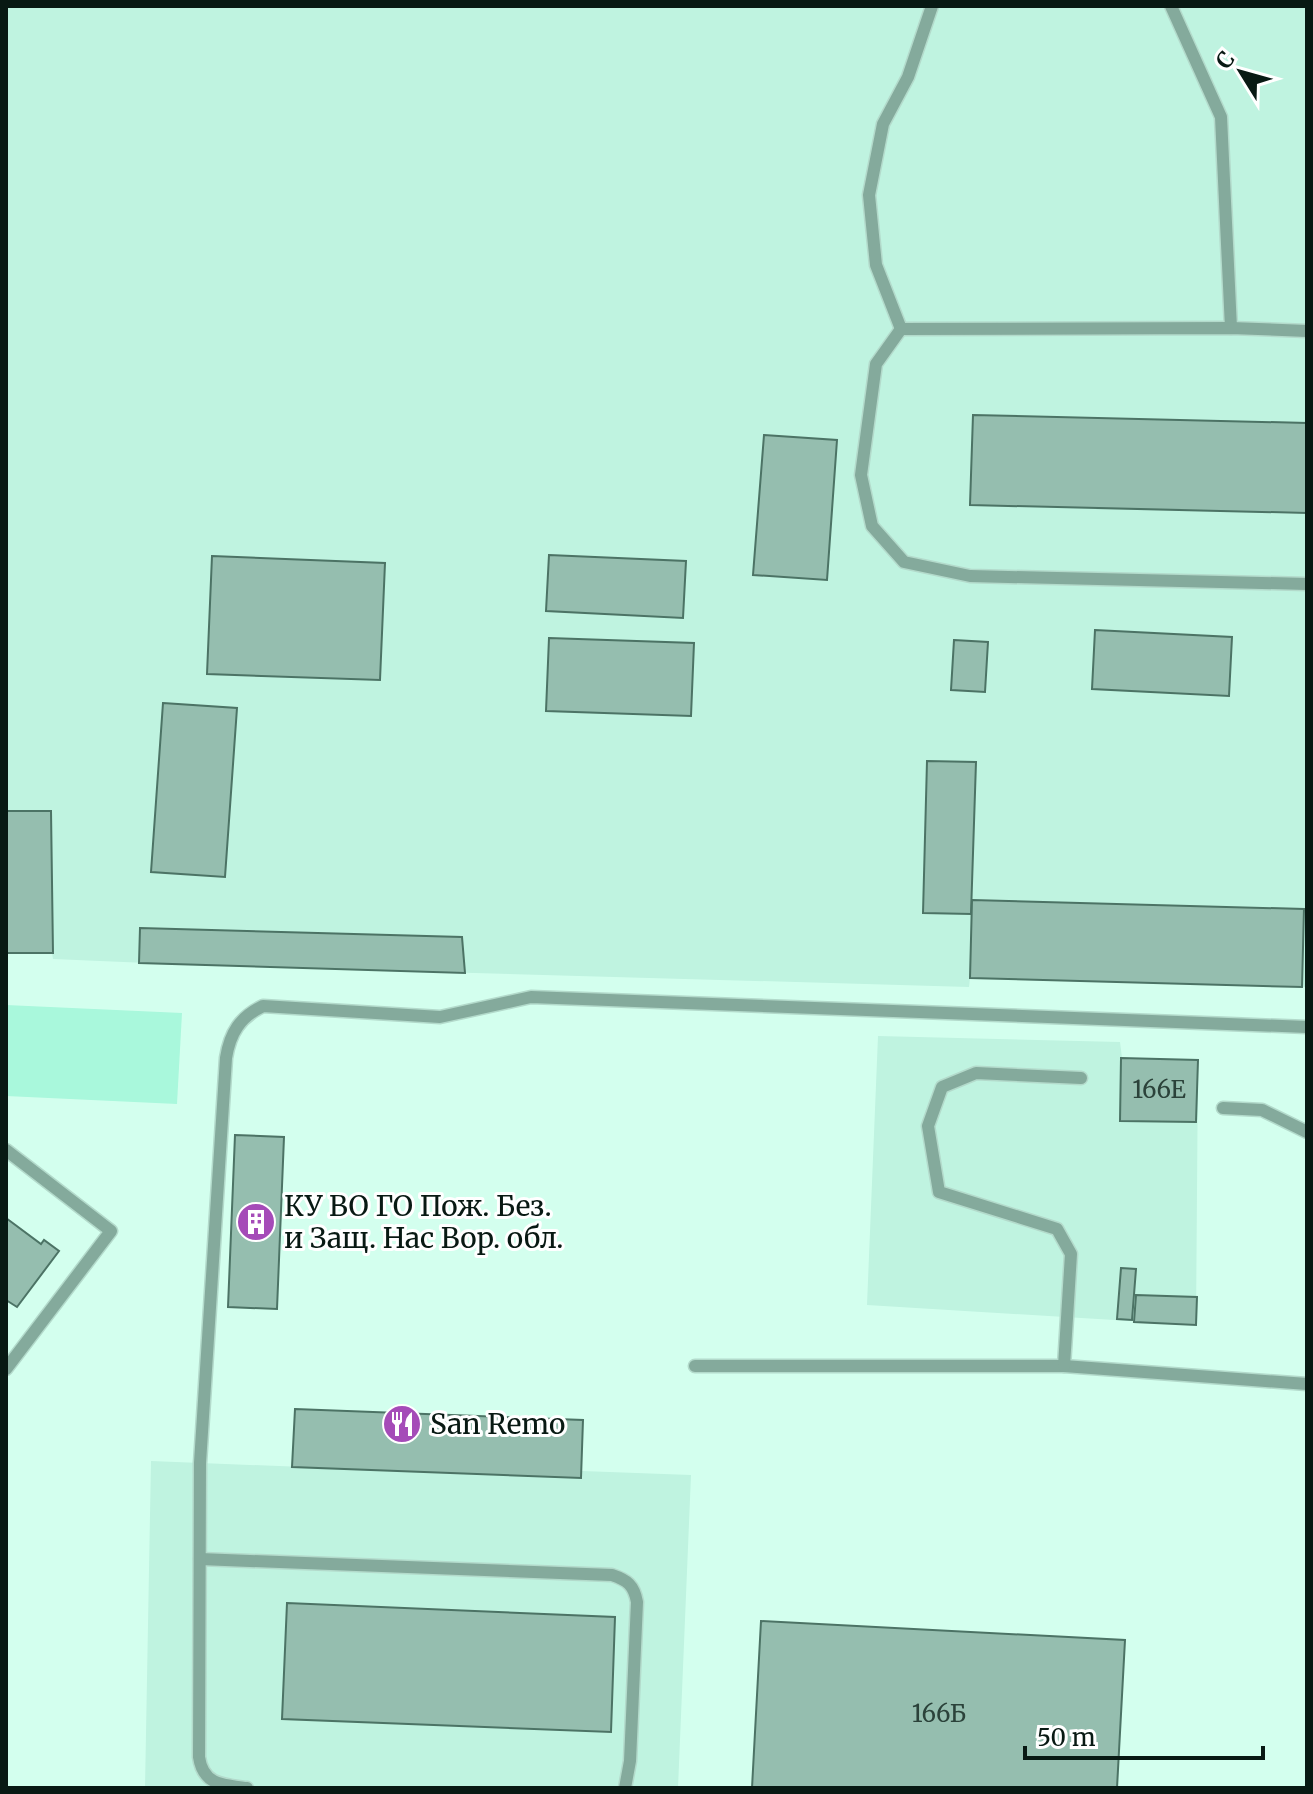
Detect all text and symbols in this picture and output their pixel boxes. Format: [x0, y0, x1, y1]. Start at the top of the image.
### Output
north arrow [1201, 32, 1281, 112]
text: С [1209, 46, 1241, 74]
house number: 166Е [1132, 1074, 1187, 1105]
place label: КУ ВО ГО Пож. Без. и Защ. Нас Вор. обл. [284, 1188, 563, 1256]
building icon: КУ ВО ГО Пож. Без. и Защ. Нас Вор. обл. [235, 1201, 277, 1243]
restaurant icon: San Remo [381, 1403, 423, 1445]
place label: San Remo [430, 1406, 565, 1442]
house number: 166Б [912, 1698, 966, 1729]
scale bar [1025, 1710, 1263, 1760]
text: 50 m [1037, 1722, 1096, 1753]

